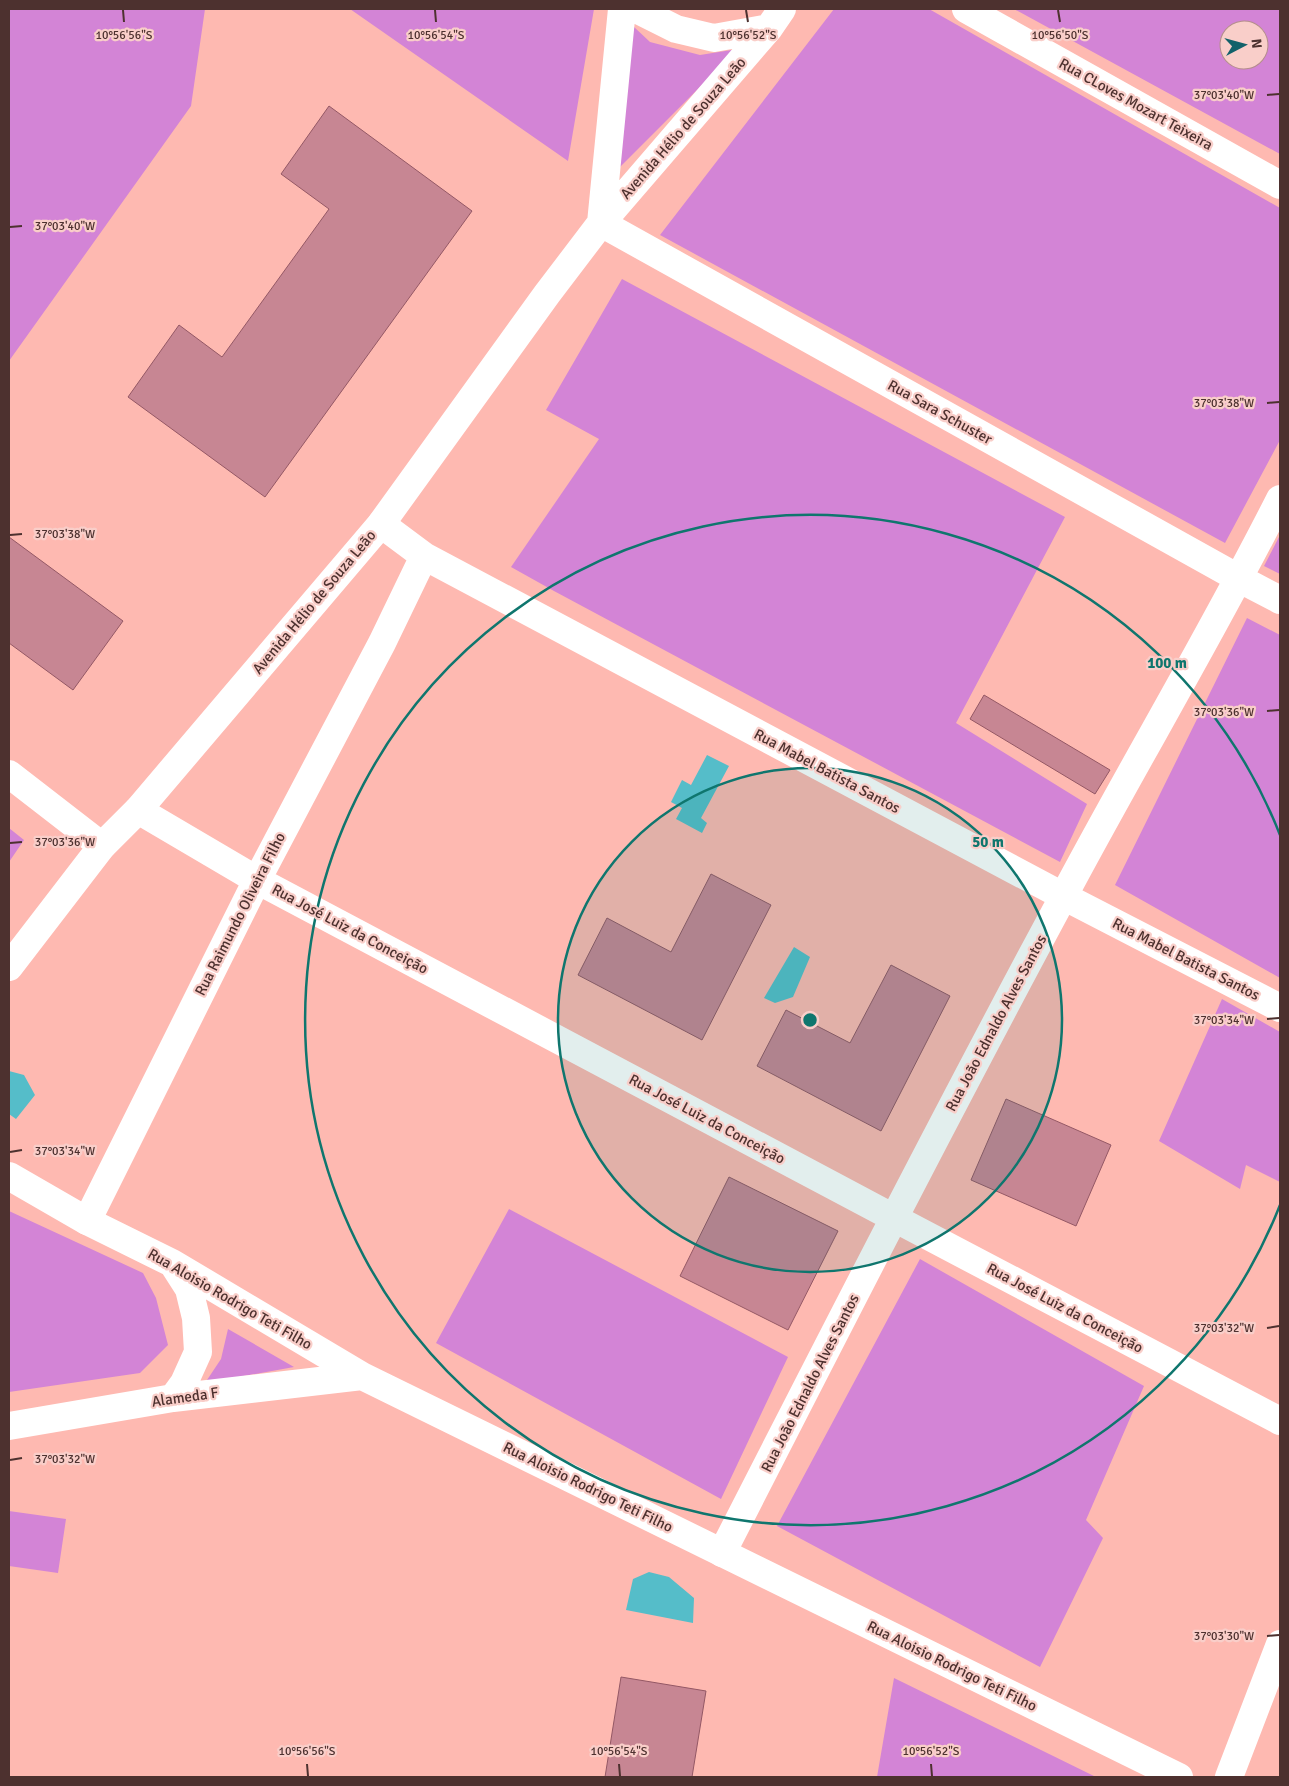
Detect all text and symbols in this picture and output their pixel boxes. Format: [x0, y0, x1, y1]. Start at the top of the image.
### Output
north arrow [1219, 20, 1269, 70]
text: 10°56'56"S [95, 28, 153, 43]
text: 10°56'54"S [407, 28, 465, 43]
text: 10°56'52"S [719, 28, 777, 43]
text: 10°56'50"S [1031, 28, 1089, 43]
text: N [1247, 38, 1265, 49]
street label: Avenida Hélio de Souza Leão [616, 53, 750, 203]
street label: Rua CLoves Mozart Teixeira [1056, 54, 1216, 154]
text: 37°03'40"W [1194, 88, 1254, 103]
text: 37°03'40"W [35, 219, 95, 234]
street label: Rua Sara Schuster [885, 376, 996, 448]
text: 37°03'38"W [1194, 396, 1254, 411]
street label: Avenida Hélio de Souza Leão [249, 526, 380, 678]
text: 37°03'38"W [35, 527, 95, 542]
text: 100 m [1147, 654, 1187, 672]
text: 37°03'36"W [1194, 705, 1254, 720]
street label: Rua Mabel Batista Santos [751, 725, 904, 817]
street label: Rua Raimundo Oliveira Filho [191, 829, 289, 999]
text: 50 m [972, 833, 1004, 851]
text: 37°03'36"W [35, 835, 95, 850]
street label: Rua José Luiz da Conceição [269, 880, 431, 978]
street label: Rua Mabel Batista Santos [1109, 914, 1263, 1004]
street label: Rua João Ednaldo Alves Santos [942, 931, 1050, 1114]
centre of rings [801, 1011, 819, 1029]
text: 37°03'34"W [1194, 1013, 1254, 1028]
street label: Rua José Luiz da Conceição [626, 1070, 788, 1168]
text: 37°03'34"W [35, 1144, 95, 1159]
street label: Rua Aloisio Rodrigo Teti Filho [145, 1245, 316, 1354]
street label: Rua José Luiz da Conceição [984, 1259, 1146, 1357]
street label: Rua João Ednaldo Alves Santos [757, 1291, 863, 1475]
text: 37°03'32"W [1194, 1321, 1254, 1336]
street label: Alameda F [150, 1383, 220, 1411]
street label: Rua Aloisio Rodrigo Teti Filho [500, 1438, 676, 1536]
text: 37°03'32"W [35, 1452, 95, 1467]
street label: Rua Aloisio Rodrigo Teti Filho [864, 1617, 1040, 1715]
text: 37°03'30"W [1194, 1629, 1254, 1644]
text: 10°56'56"S [278, 1744, 336, 1759]
text: 10°56'54"S [590, 1744, 648, 1759]
text: 10°56'52"S [902, 1744, 960, 1759]

